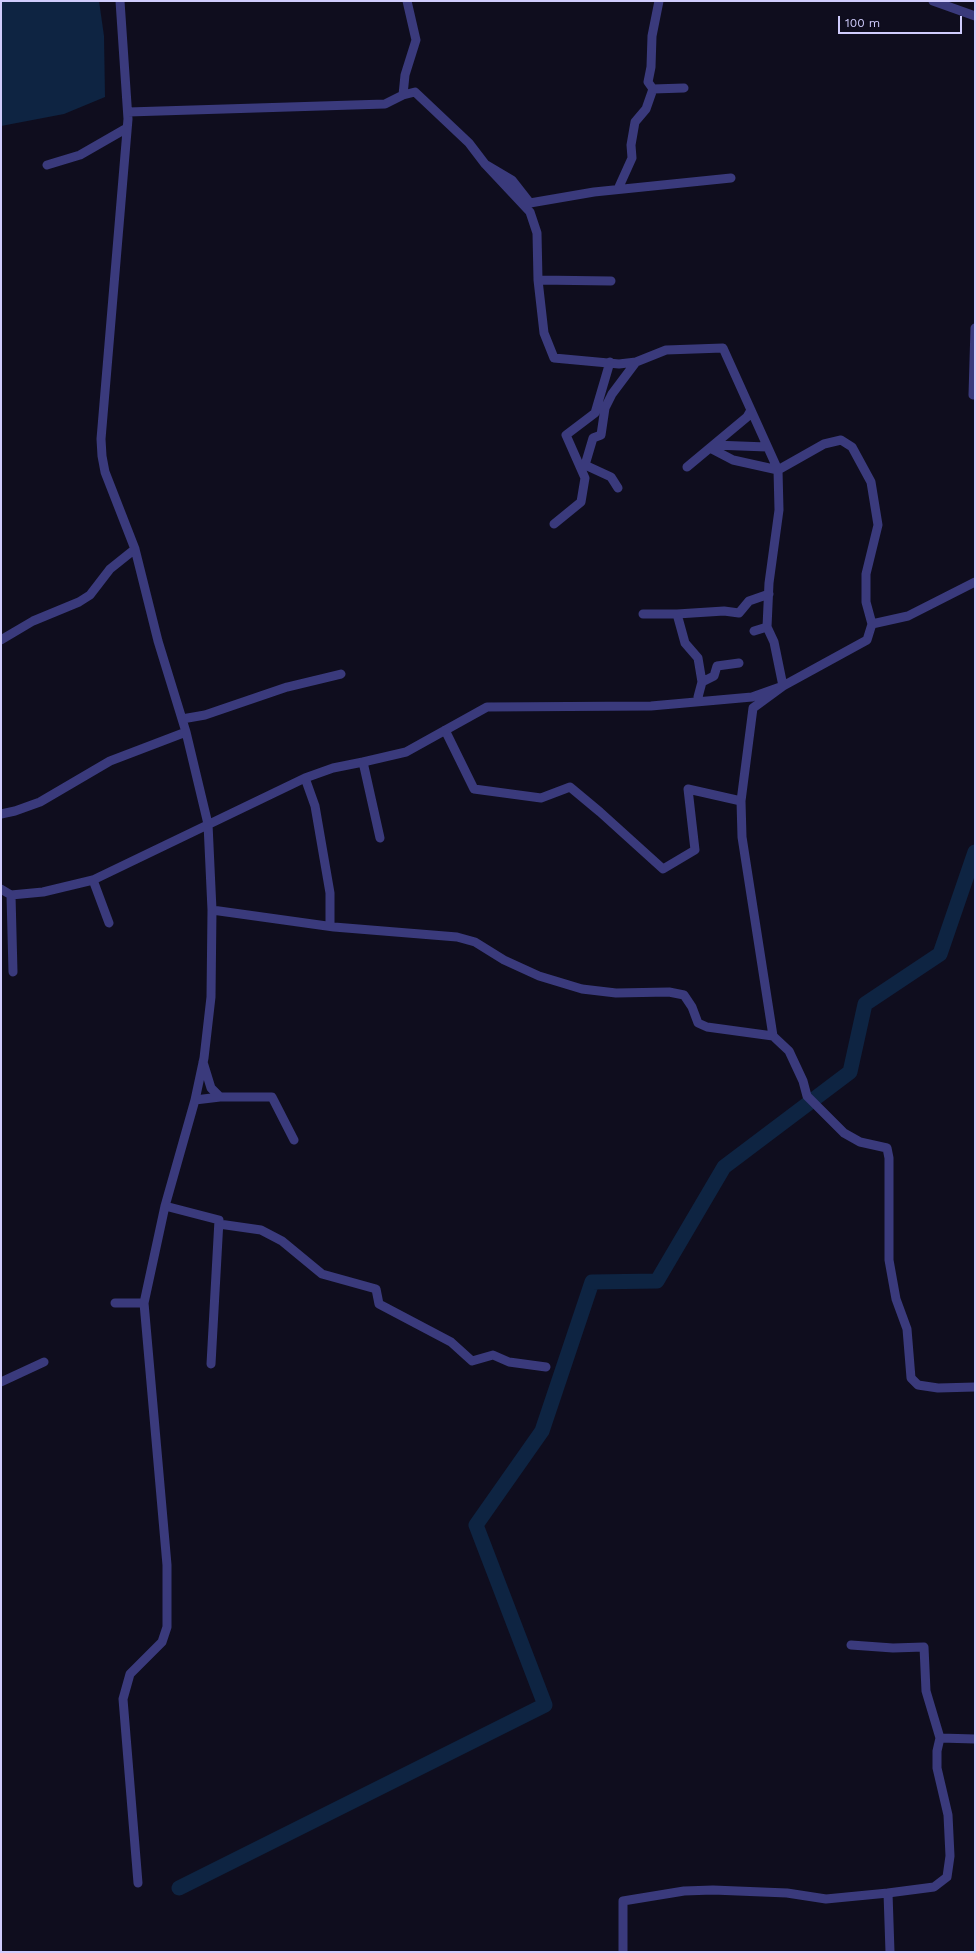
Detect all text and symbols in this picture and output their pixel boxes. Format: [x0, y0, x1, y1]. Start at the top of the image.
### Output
scale bar [840, 8, 964, 34]
text: 100 m [845, 16, 880, 30]

